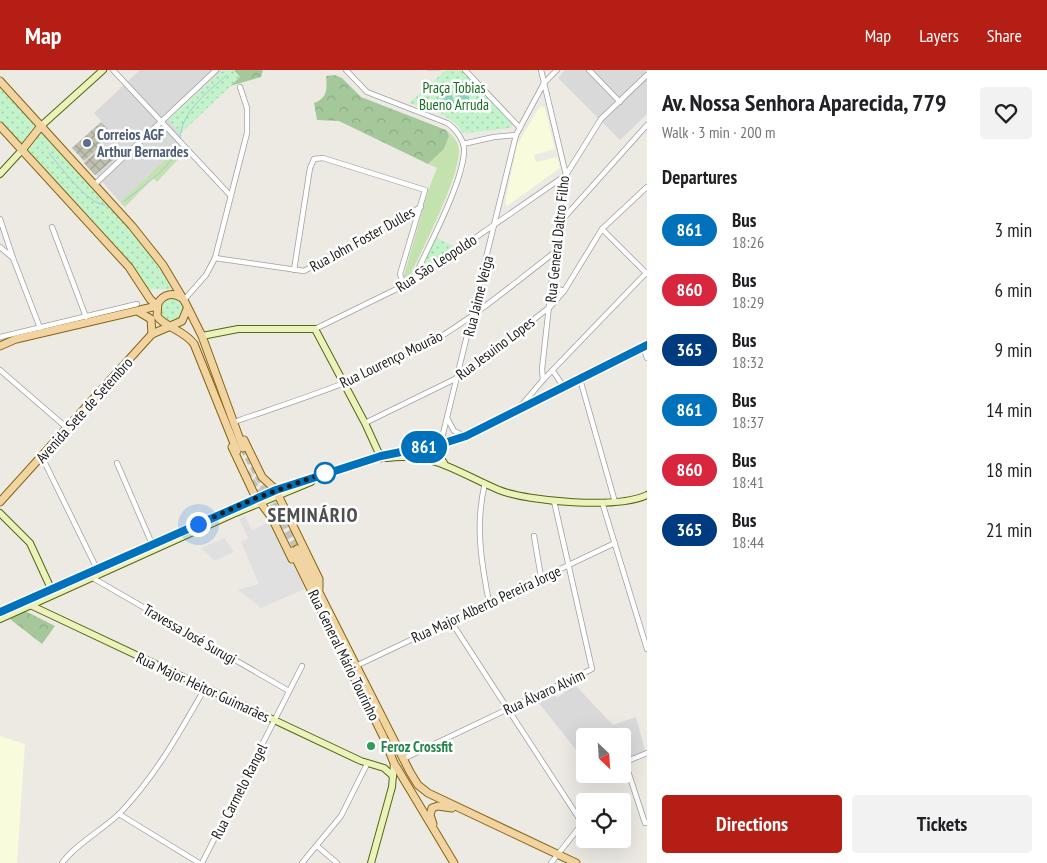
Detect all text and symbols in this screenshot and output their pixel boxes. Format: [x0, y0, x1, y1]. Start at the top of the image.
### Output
text: Map [25, 20, 62, 51]
text: Map [865, 24, 891, 47]
text: Layers [919, 24, 959, 47]
text: Share [987, 24, 1022, 47]
park label: Praça Tobias Bueno Arruda [419, 78, 489, 114]
text: Av. Nossa Senhora Aparecida, 779 [662, 87, 946, 118]
button: heart [980, 87, 1032, 139]
text: Walk · 3 min · 200 m [662, 122, 775, 142]
place label: Correios AGF Arthur Bernardes [96, 125, 188, 161]
marker: Correios AGF Arthur Bernardes [81, 137, 93, 149]
text: Departures [662, 165, 737, 189]
street label: Rua General Daltro Filho [541, 175, 573, 303]
street label: Rua John Foster Dulles [306, 202, 418, 276]
text: Bus [732, 208, 756, 232]
text: 861 [677, 218, 702, 241]
text: 3 min [995, 218, 1032, 242]
street label: Rua São Leopoldo [392, 230, 480, 296]
text: 18:26 [732, 232, 764, 252]
street label: Rua Jaime Veiga [459, 254, 497, 338]
text: Bus [732, 268, 756, 292]
text: 860 [677, 278, 702, 301]
text: 6 min [995, 278, 1032, 302]
text: 18:29 [732, 292, 764, 312]
street label: Rua Jesuino Lopes [452, 312, 538, 384]
street label: Rua Lourenço Mourão [336, 326, 446, 392]
text: Bus [732, 328, 756, 352]
text: 365 [677, 338, 702, 361]
text: 9 min [995, 338, 1032, 362]
text: 18:32 [732, 352, 764, 372]
street label: Avenida Sete de Setembro [32, 353, 136, 467]
text: Bus [732, 388, 756, 412]
text: 861 [677, 398, 702, 421]
text: 14 min [986, 398, 1032, 422]
text: 18:37 [732, 412, 764, 432]
line badge: 861 [395, 431, 453, 463]
text: 861 [411, 435, 437, 458]
text: Bus [732, 448, 756, 472]
text: 860 [677, 458, 702, 481]
text: 18 min [986, 458, 1032, 482]
unlabelled marker [314, 462, 336, 484]
text: 18:41 [732, 472, 764, 492]
district label: SEMINÁRIO [267, 502, 359, 528]
text: Bus [732, 508, 756, 532]
your location [186, 512, 211, 537]
text: 365 [677, 518, 702, 541]
text: 21 min [986, 518, 1032, 542]
text: 18:44 [732, 532, 764, 552]
street label: Rua Major Alberto Pereira Jorge [408, 561, 564, 647]
street label: Rua General Mário Tourinho [304, 586, 384, 724]
street label: Travessa José Surugi [140, 600, 240, 668]
street label: Rua Major Heitor Guimarães [133, 648, 273, 726]
street label: Rua Álvaro Alvim [500, 665, 588, 719]
north arrow [576, 728, 631, 782]
map controls [576, 728, 631, 848]
place label: Feroz Crossfit [381, 737, 453, 756]
street label: Rua Carmelo Rangel [207, 740, 271, 842]
marker: Feroz Crossfit [365, 740, 377, 752]
button: locate [576, 793, 631, 848]
button: Directions [662, 795, 842, 853]
button: Tickets [852, 795, 1032, 853]

